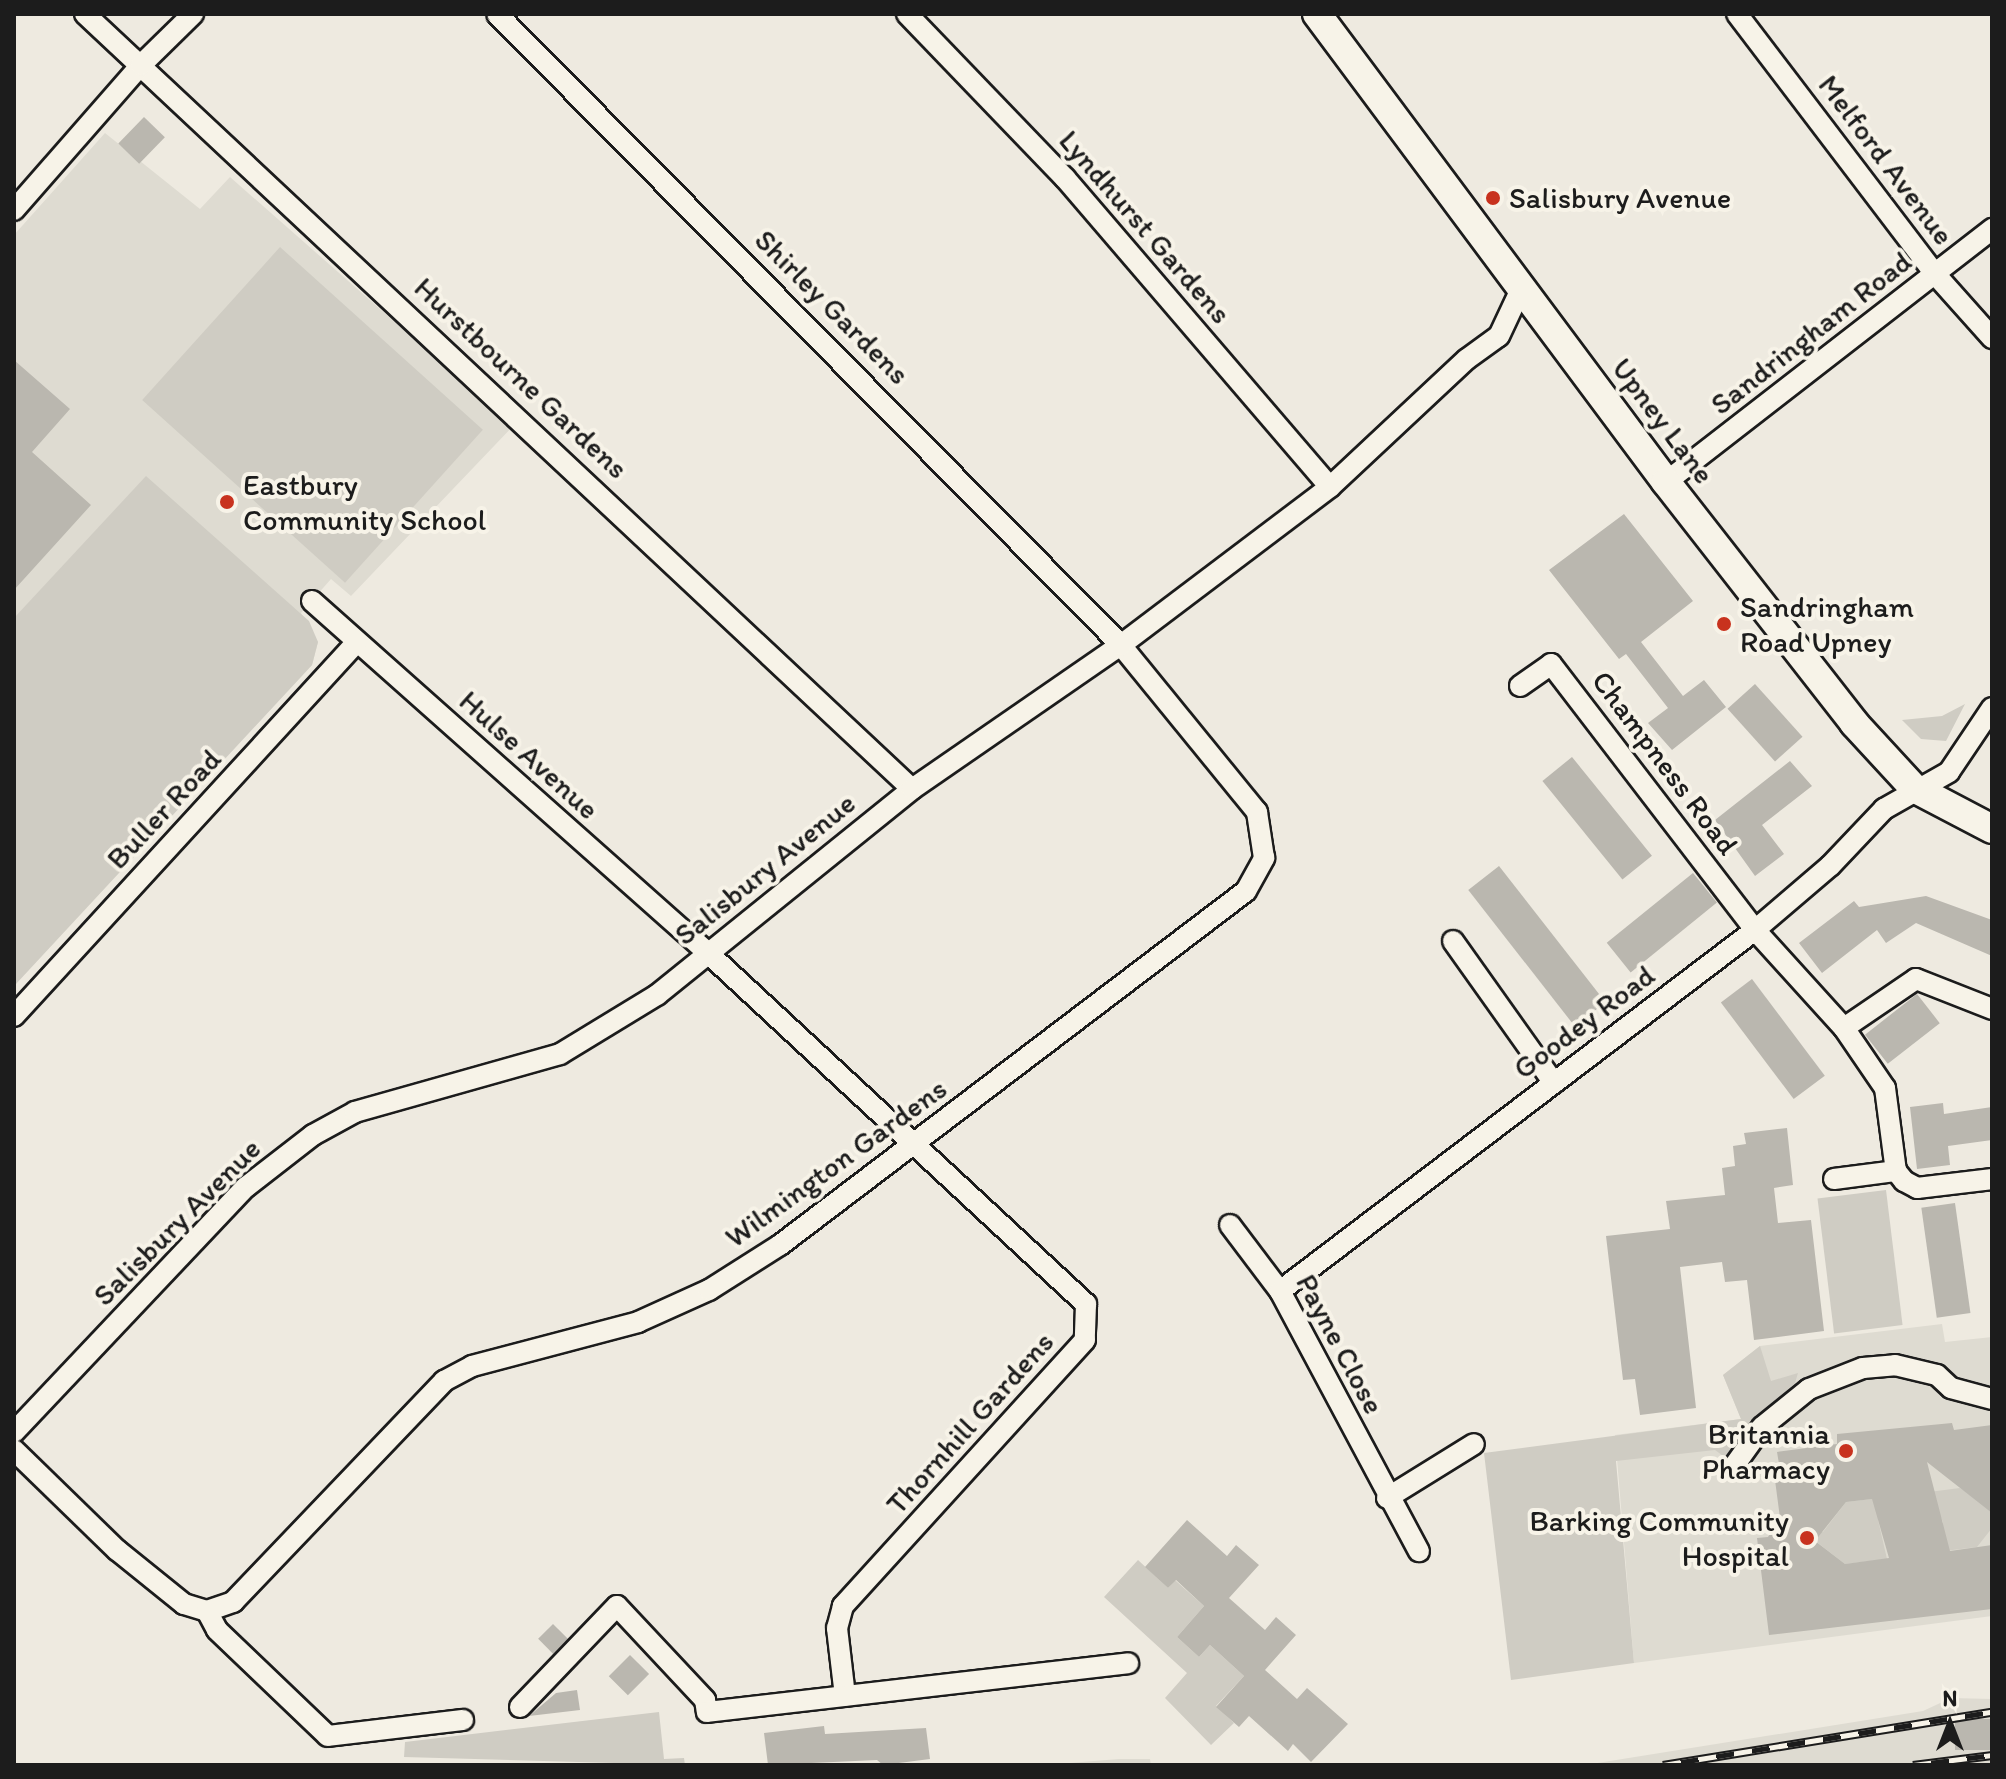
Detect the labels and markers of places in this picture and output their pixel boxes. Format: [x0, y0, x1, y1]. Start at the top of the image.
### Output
place label: Salisbury Avenue [1509, 180, 1730, 216]
marker: Salisbury Avenue [1484, 189, 1502, 207]
place label: Eastbury Community School [243, 467, 485, 538]
marker: Eastbury Community School [218, 493, 236, 511]
place label: Sandringham Road Upney [1740, 589, 1914, 660]
marker: Sandringham Road Upney [1715, 615, 1733, 633]
place label: Britannia Pharmacy [1702, 1416, 1830, 1486]
marker: Britannia Pharmacy [1837, 1442, 1855, 1460]
place label: Barking Community Hospital [1530, 1503, 1789, 1574]
marker: Barking Community Hospital [1796, 1527, 1818, 1549]

